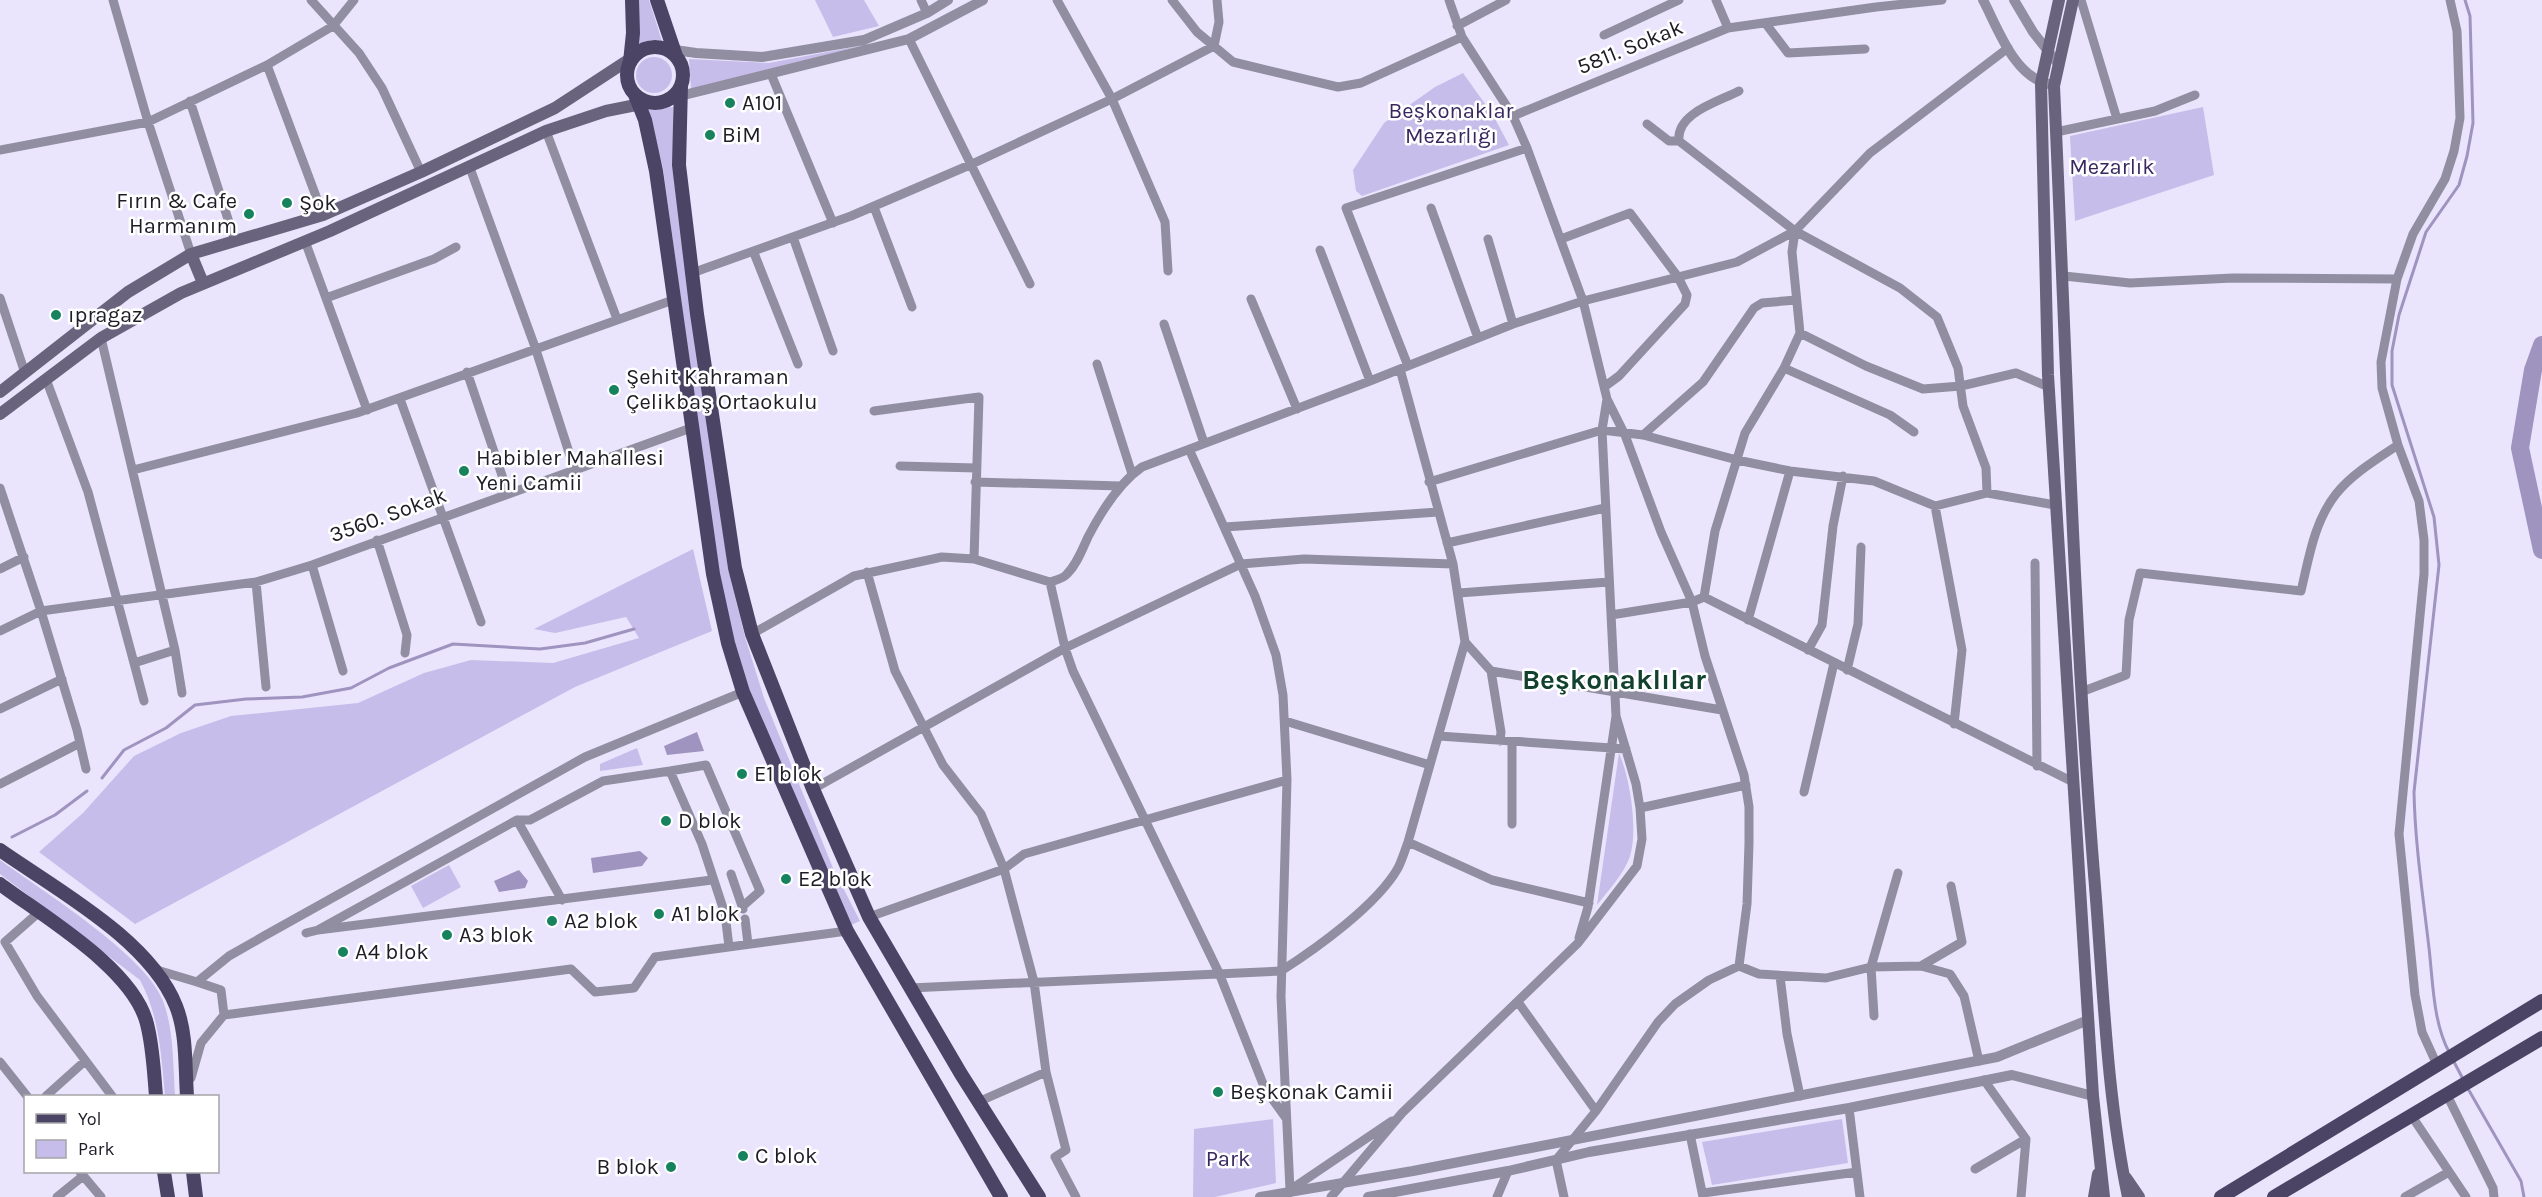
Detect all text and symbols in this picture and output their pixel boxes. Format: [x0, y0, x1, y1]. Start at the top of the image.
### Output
street label: 5811. Sokak [1573, 14, 1687, 80]
place label: A101 [742, 90, 782, 116]
marker: A101 [723, 96, 737, 110]
park label: Beşkonaklar Mezarlığı [1389, 98, 1514, 149]
place label: BiM [722, 122, 761, 148]
marker: BiM [703, 128, 717, 142]
park label: Mezarlık [2069, 154, 2155, 180]
place label: Fırın & Cafe Harmanım [116, 188, 237, 239]
place label: Şok [299, 190, 337, 216]
marker: Şok [280, 196, 294, 210]
marker: Fırın & Cafe Harmanım [242, 207, 256, 221]
place label: ıpragaz [68, 302, 142, 328]
marker: ıpragaz [49, 308, 63, 322]
place label: Şehit Kahraman Çelikbaş Ortaokulu [626, 364, 818, 415]
marker: Şehit Kahraman Çelikbaş Ortaokulu [607, 383, 621, 397]
place label: Habibler Mahallesi Yeni Camii [476, 445, 664, 496]
marker: Habibler Mahallesi Yeni Camii [457, 464, 471, 478]
street label: 3560. Sokak [326, 482, 450, 548]
district label: Beşkonaklılar [1522, 663, 1706, 696]
place label: E1 blok [754, 761, 822, 787]
marker: E1 blok [735, 767, 749, 781]
place label: D blok [678, 808, 741, 834]
marker: D blok [659, 814, 673, 828]
place label: E2 blok [798, 866, 872, 892]
marker: E2 blok [779, 872, 793, 886]
place label: A1 blok [671, 901, 740, 927]
marker: A1 blok [652, 907, 666, 921]
place label: A2 blok [564, 908, 638, 934]
marker: A2 blok [545, 914, 559, 928]
place label: A3 blok [459, 922, 533, 948]
marker: A3 blok [440, 928, 454, 942]
place label: A4 blok [355, 939, 429, 965]
marker: A4 blok [336, 945, 350, 959]
place label: Beşkonak Camii [1230, 1079, 1393, 1105]
marker: Beşkonak Camii [1211, 1085, 1225, 1099]
legend [24, 1095, 219, 1173]
text: Yol [78, 1108, 102, 1130]
text: Park [78, 1138, 115, 1160]
place label: C blok [755, 1143, 817, 1169]
park label: Park [1206, 1146, 1250, 1172]
marker: C blok [736, 1149, 750, 1163]
place label: B blok [596, 1154, 659, 1180]
marker: B blok [664, 1160, 678, 1174]

